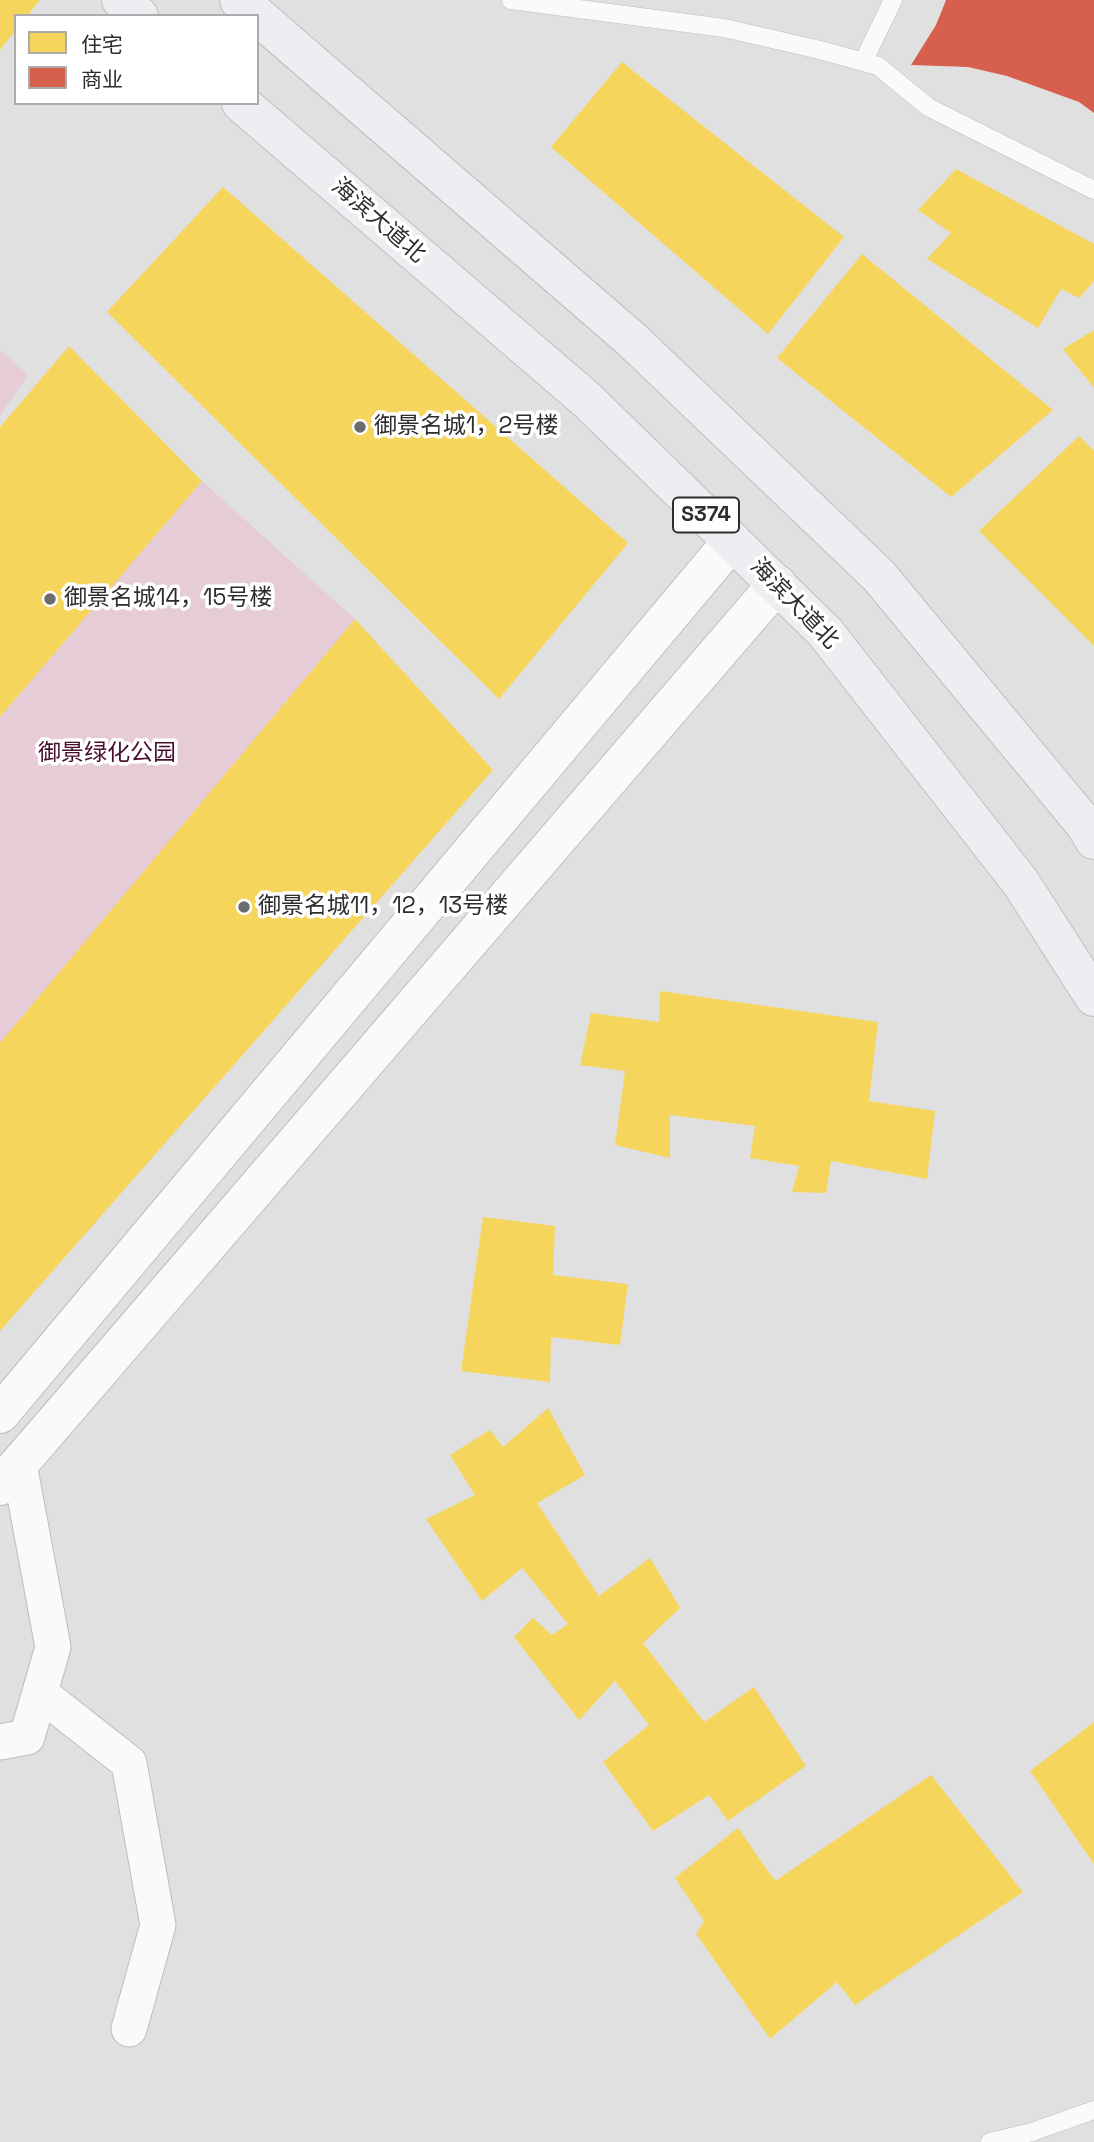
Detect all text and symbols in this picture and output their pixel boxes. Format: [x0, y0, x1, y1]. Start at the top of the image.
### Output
legend [14, 14, 259, 105]
text: 住宅 [81, 31, 123, 58]
text: 商业 [81, 66, 123, 93]
street label: 海滨大道北 [326, 173, 430, 269]
place label: 御景名城1，2号楼 [374, 413, 558, 441]
marker: 御景名城1，2号楼 [352, 419, 368, 435]
road number: S374 [673, 498, 739, 532]
street label: 海滨大道北 [744, 553, 844, 655]
place label: 御景名城14，15号楼 [64, 585, 272, 613]
marker: 御景名城14，15号楼 [42, 591, 58, 607]
park label: 御景绿化公园 [38, 740, 176, 768]
place label: 御景名城11，12，13号楼 [258, 893, 508, 921]
marker: 御景名城11，12，13号楼 [236, 899, 252, 915]

